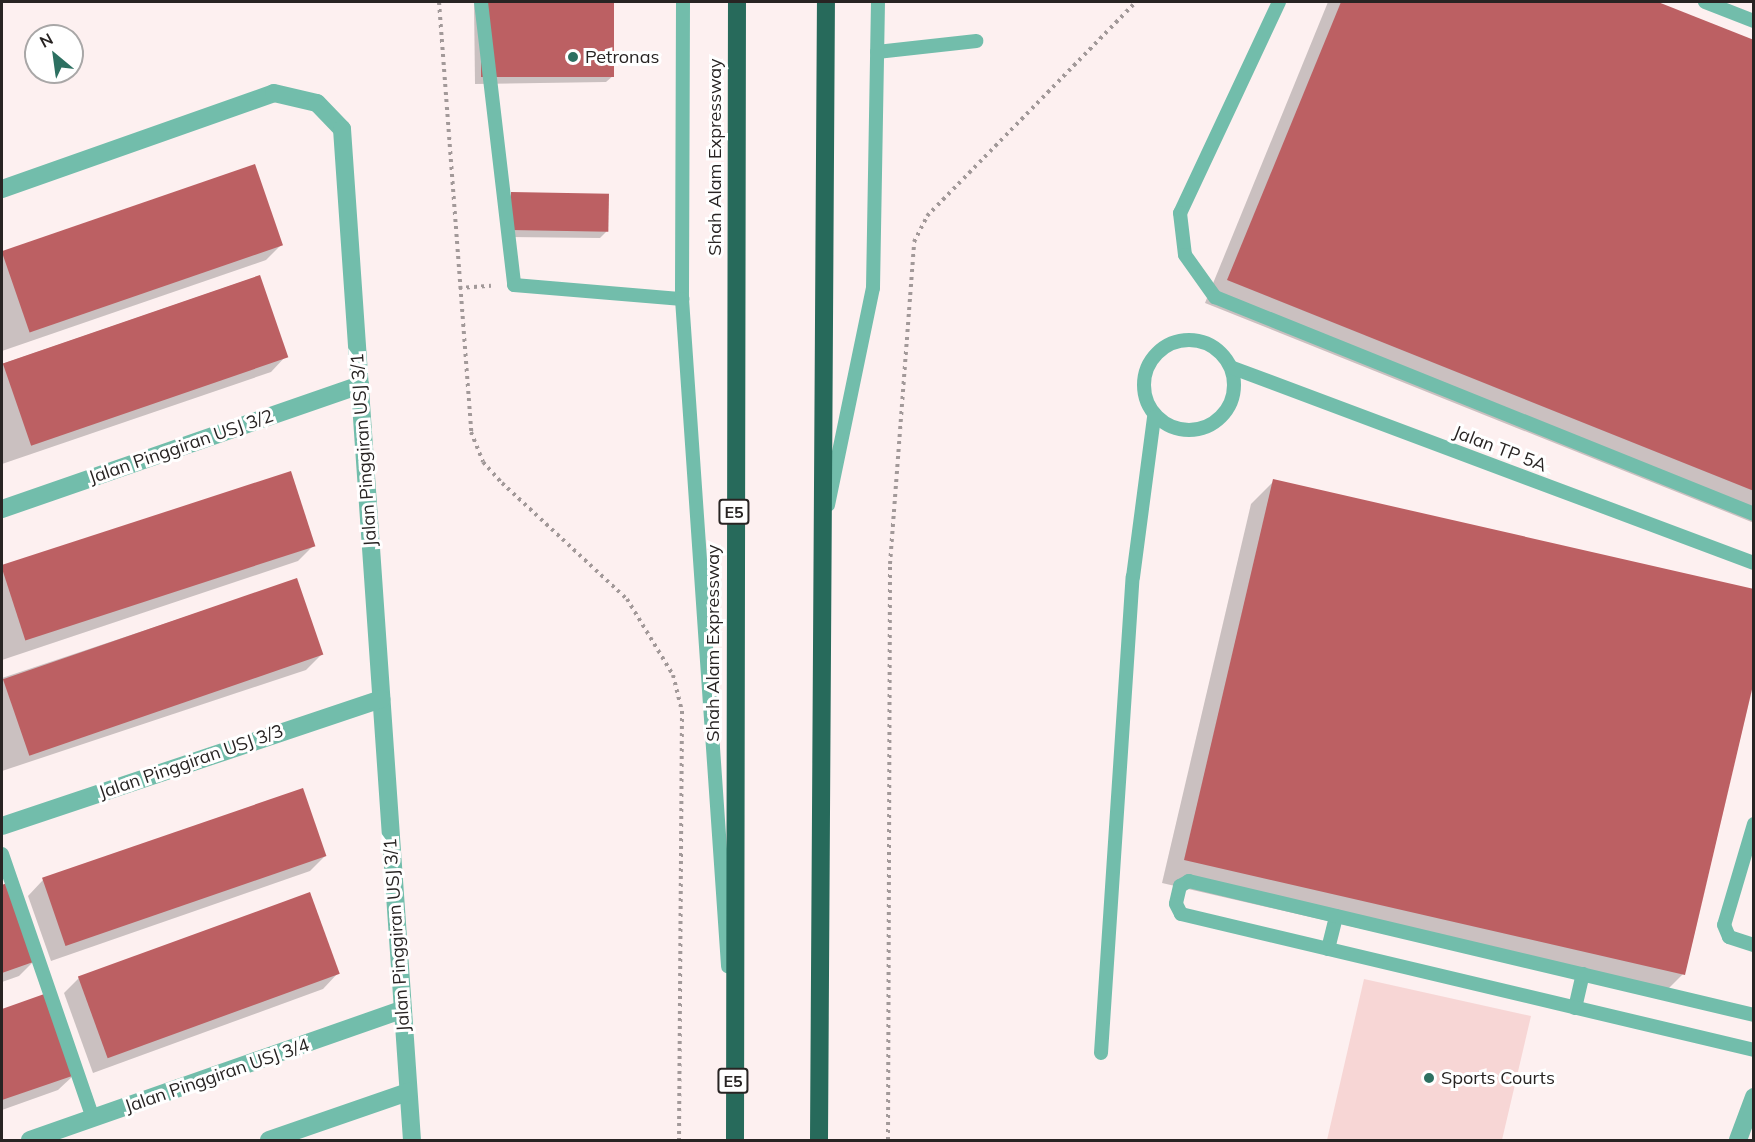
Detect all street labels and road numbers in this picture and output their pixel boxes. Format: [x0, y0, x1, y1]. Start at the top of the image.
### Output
street label: Shah Alam Expressway [704, 58, 726, 256]
street label: Jalan Pinggiran USJ 3/1 [346, 353, 382, 547]
street label: Jalan Pinggiran USJ 3/2 [86, 405, 276, 489]
street label: Jalan TP 5A [1450, 421, 1550, 477]
road number: E5 [718, 499, 750, 525]
street label: Shah Alam Expressway [702, 544, 724, 742]
street label: Jalan Pinggiran USJ 3/3 [96, 720, 286, 804]
street label: Jalan Pinggiran USJ 3/1 [379, 838, 415, 1032]
street label: Jalan Pinggiran USJ 3/4 [122, 1034, 312, 1118]
road number: E5 [716, 1068, 750, 1094]

